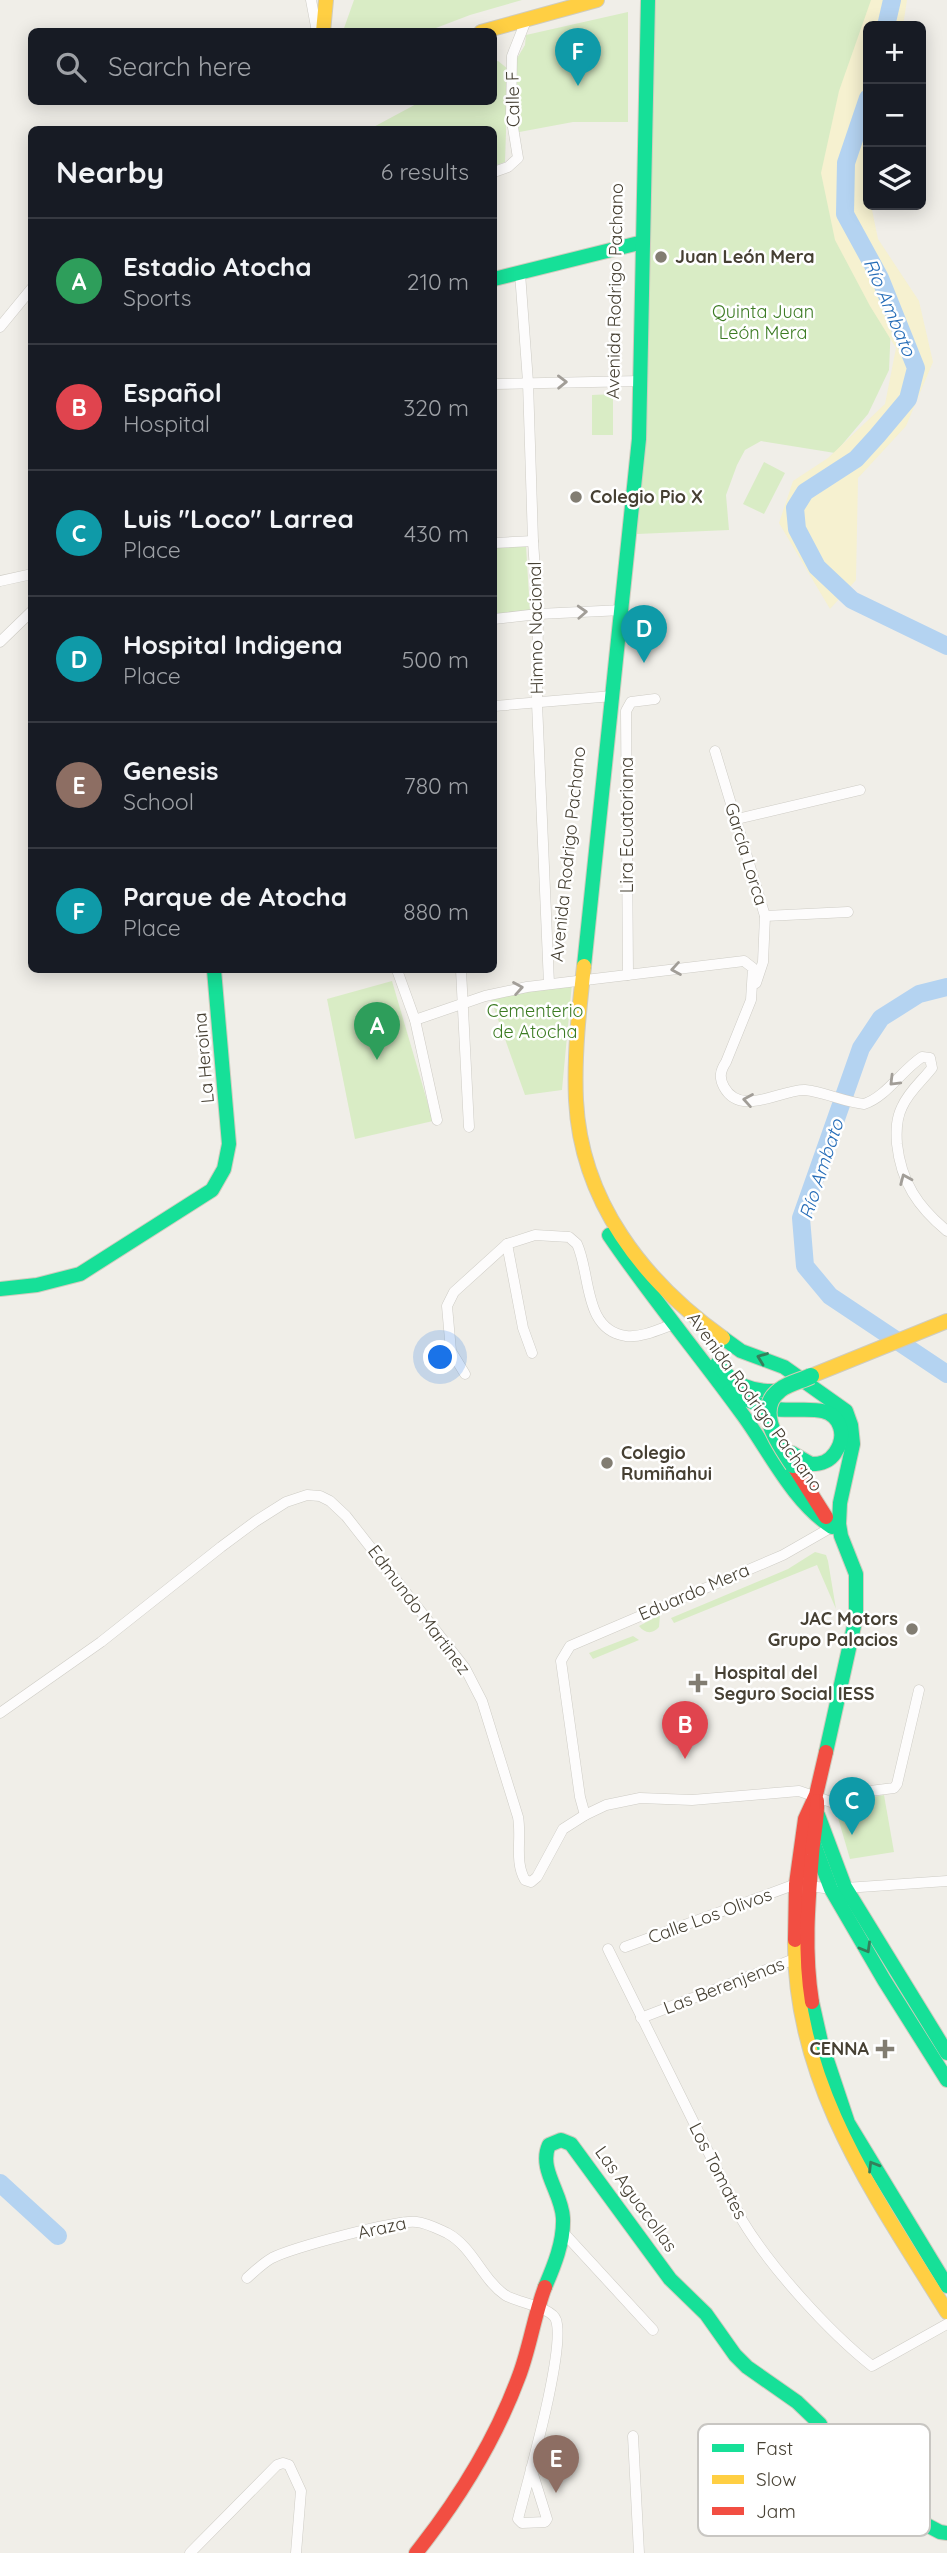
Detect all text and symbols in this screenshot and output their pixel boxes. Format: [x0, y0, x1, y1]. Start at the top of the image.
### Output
map controls [863, 21, 926, 210]
button: + [863, 21, 926, 84]
search box [28, 28, 497, 105]
pin: F [555, 28, 601, 86]
icon: search [52, 48, 90, 86]
text: Search here [108, 50, 252, 83]
street label: Calle F [501, 71, 524, 127]
button: − [863, 84, 926, 147]
button: layers [863, 147, 926, 210]
text: Nearby [56, 153, 164, 191]
text: 6 results [381, 157, 469, 186]
street label: Avenida Rodrigo Pachano [601, 183, 628, 399]
place label: Juan León Mera [675, 245, 815, 268]
marker: Juan León Mera [653, 249, 669, 265]
text: Estadio Atocha [123, 250, 312, 283]
water label: Río Ambato [859, 254, 922, 361]
text: A [72, 267, 86, 296]
text: 210 m [407, 267, 469, 296]
text: Sports [123, 283, 192, 312]
park label: Quinta Juan León Mera [712, 300, 814, 344]
one-way arrow [556, 374, 567, 389]
text: Español [123, 376, 222, 409]
text: B [71, 393, 87, 422]
text: 320 m [403, 393, 469, 422]
text: Hospital [123, 409, 210, 438]
place label: Colegio Pio X [590, 485, 703, 508]
marker: Colegio Pio X [568, 489, 584, 505]
text: Luis "Loco" Larrea [123, 502, 354, 535]
text: C [72, 519, 86, 548]
text: 430 m [404, 519, 469, 548]
text: Place [123, 535, 181, 564]
street label: Himno Nacional [523, 561, 548, 695]
one-way arrow [577, 604, 588, 619]
pin: D [621, 605, 667, 663]
text: Hospital Indigena [123, 628, 343, 661]
text: D [71, 645, 87, 674]
text: 500 m [402, 645, 469, 674]
text: Place [123, 661, 181, 690]
street label: Avenida Rodrigo Pachano [545, 745, 590, 963]
text: Genesis [123, 754, 218, 787]
street label: Lira Ecuatoriana [615, 757, 638, 893]
text: E [72, 771, 86, 800]
text: 780 m [404, 771, 469, 800]
text: School [123, 787, 194, 816]
street label: García Lorca [720, 800, 773, 908]
text: Parque de Atocha [123, 880, 347, 913]
text: F [73, 897, 85, 926]
text: 880 m [403, 897, 469, 926]
text: Place [123, 913, 181, 942]
one-way arrow [671, 961, 682, 976]
one-way arrow [512, 982, 524, 997]
park label: Cementerio de Atocha [487, 999, 583, 1043]
pin: A [354, 1002, 400, 1060]
street label: La Heroina [188, 1012, 219, 1104]
one-way arrow [890, 1073, 902, 1085]
one-way arrow [742, 1093, 754, 1108]
water label: Río Ambato [794, 1114, 849, 1222]
one-way arrow [899, 1173, 913, 1186]
street label: Avenida Rodrigo Pachano [683, 1307, 828, 1496]
your location [423, 1340, 457, 1374]
one-way arrow [756, 1353, 768, 1367]
place label: Colegio Rumiñahui [621, 1441, 712, 1485]
marker: Colegio Rumiñahui [599, 1455, 615, 1471]
street label: Edmundo Martinez [363, 1540, 476, 1679]
street label: Eduardo Mera [635, 1558, 753, 1625]
place label: JAC Motors Grupo Palacios [768, 1607, 898, 1651]
marker: JAC Motors Grupo Palacios [904, 1621, 920, 1637]
place label: Hospital del Seguro Social IESS [714, 1661, 875, 1705]
marker: Hospital del Seguro Social IESS [688, 1673, 708, 1693]
pin: B [662, 1701, 708, 1759]
pin: C [829, 1777, 875, 1835]
street label: Calle Los Olivos [645, 1882, 775, 1949]
one-way arrow [858, 1941, 871, 1954]
street label: Las Berenjenas [660, 1952, 788, 2019]
place label: CENNA [809, 2037, 869, 2060]
marker: CENNA [875, 2039, 895, 2059]
street label: Los Tomates [684, 2119, 753, 2223]
street label: Las Aguacollas [590, 2141, 683, 2256]
one-way arrow [868, 2160, 881, 2173]
street label: Araza [356, 2211, 408, 2244]
legend [698, 2424, 930, 2536]
pin: E [533, 2435, 579, 2493]
text: Fast [756, 2436, 793, 2460]
text: Slow [756, 2467, 797, 2491]
text: Jam [756, 2499, 796, 2523]

